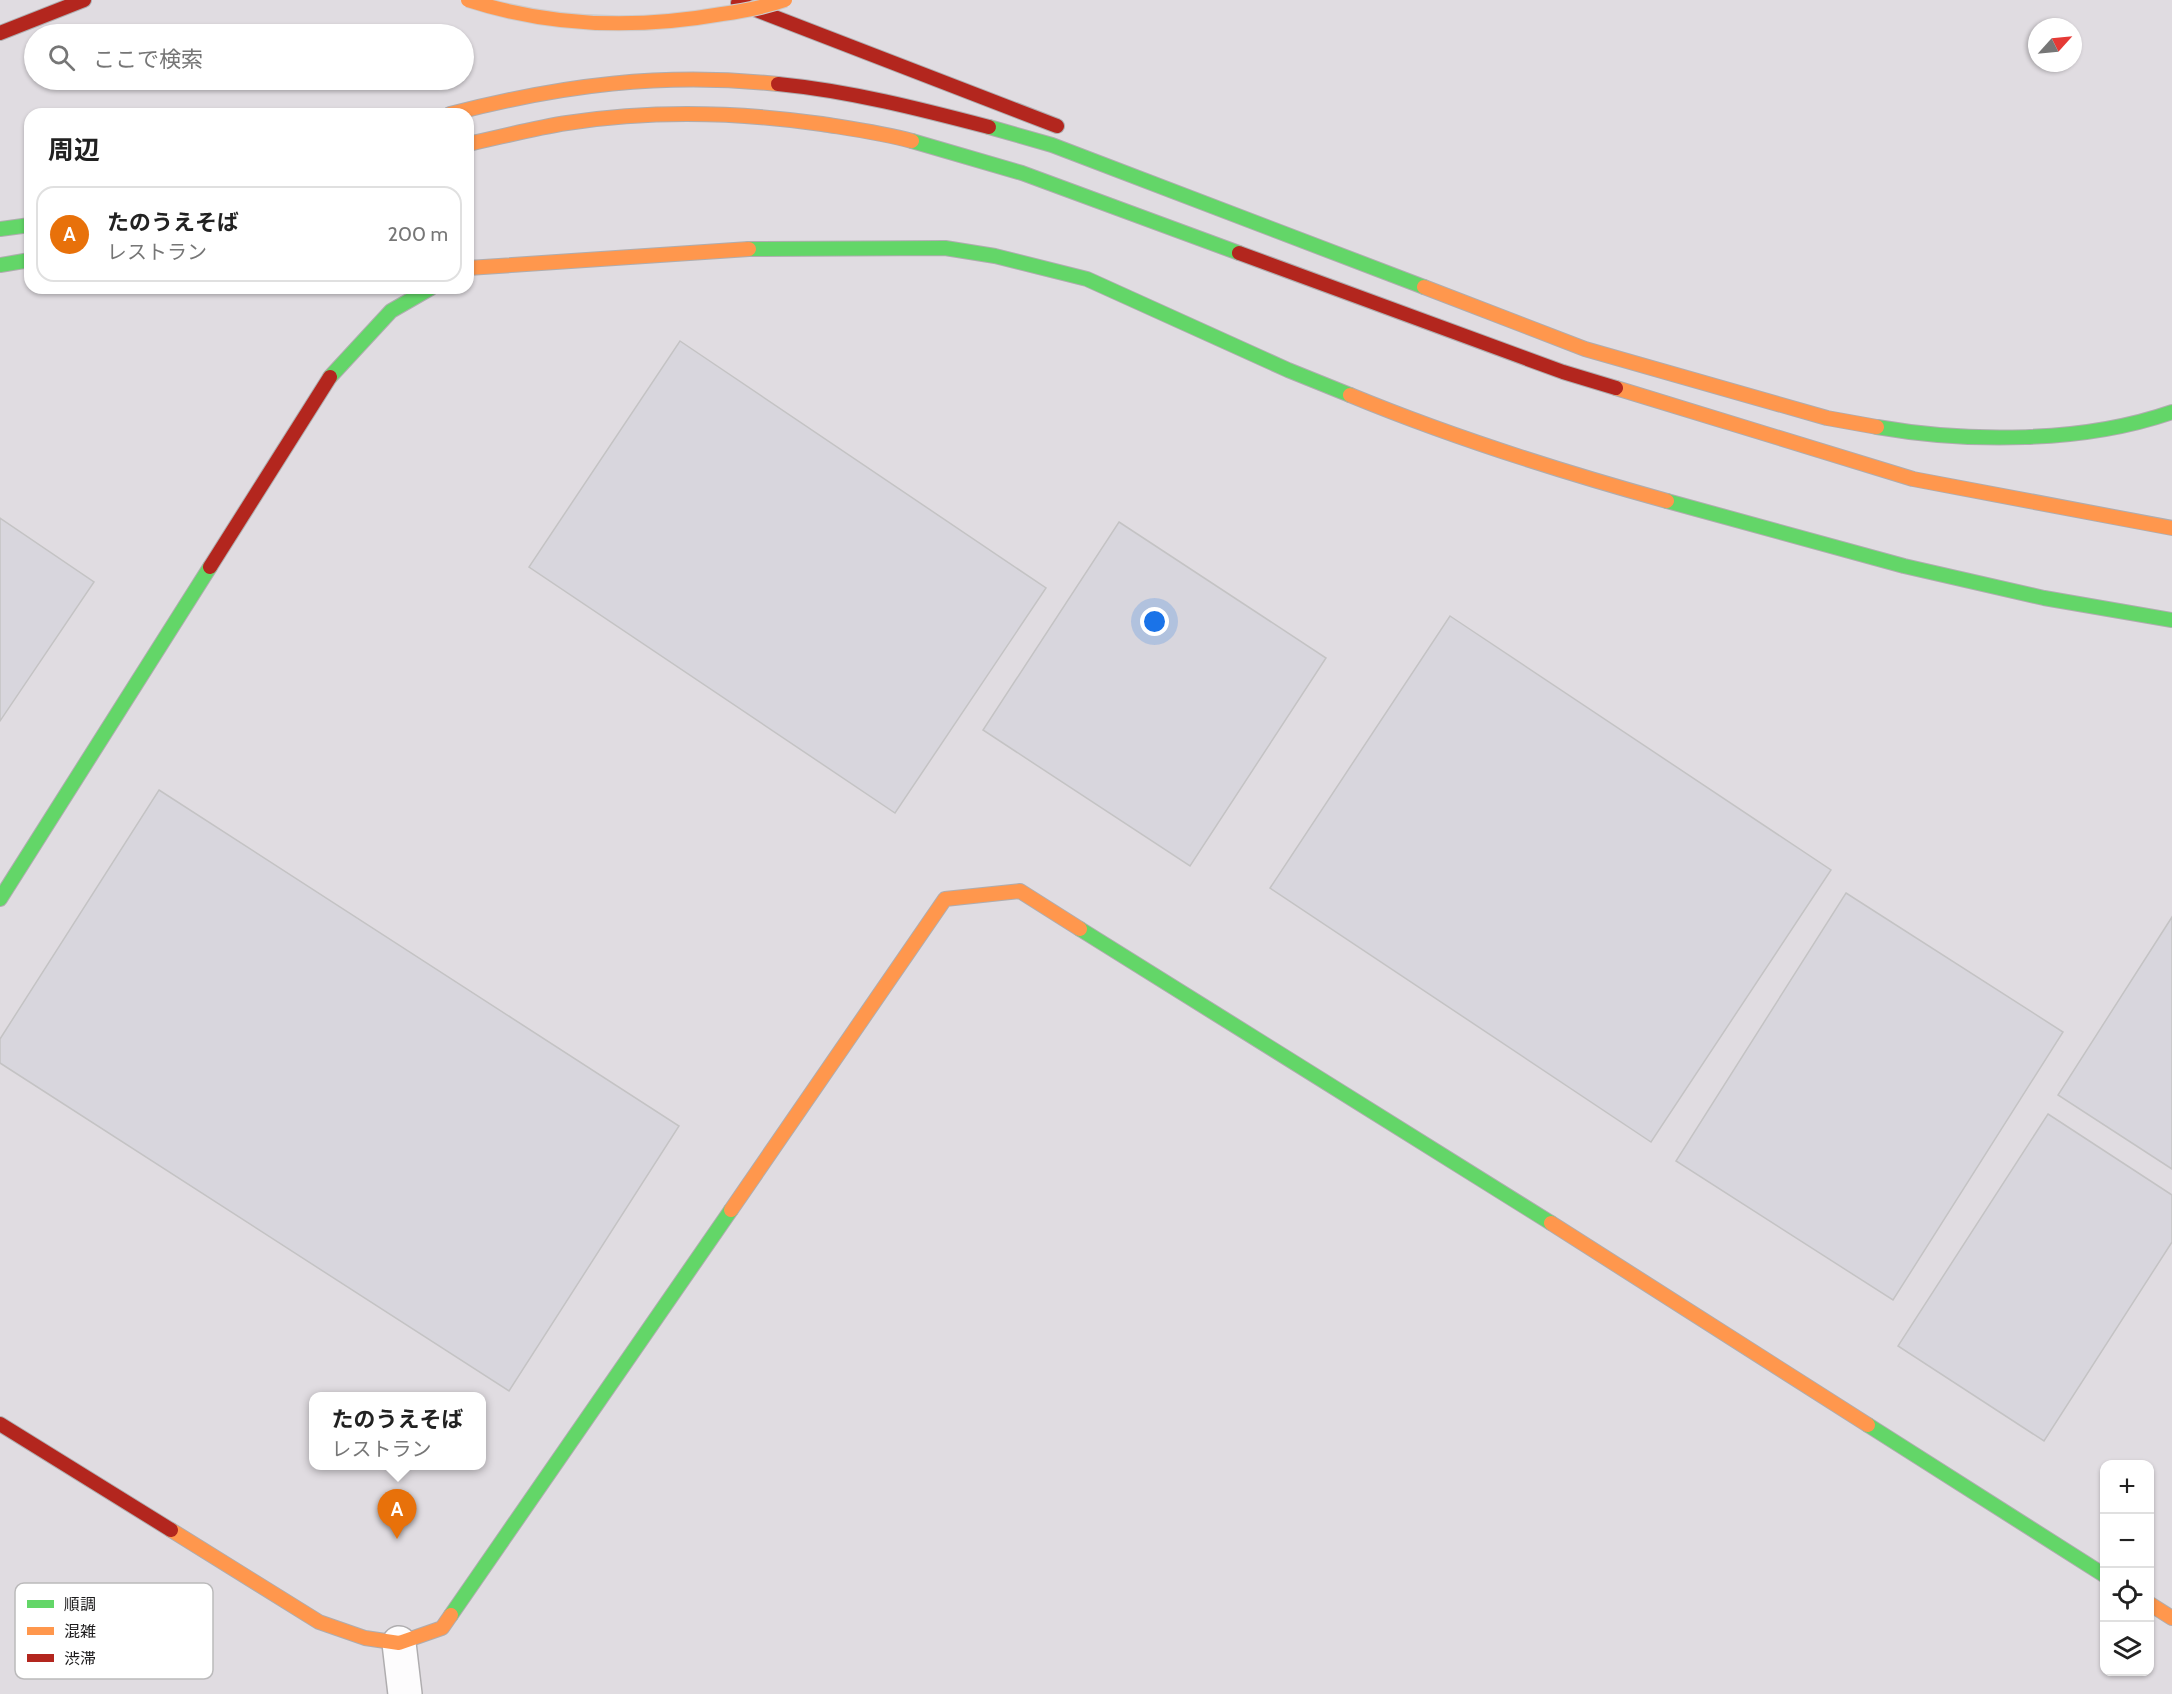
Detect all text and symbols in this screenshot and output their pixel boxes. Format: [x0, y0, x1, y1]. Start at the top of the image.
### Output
north arrow [2028, 18, 2082, 72]
search box [24, 24, 474, 90]
icon: search [45, 41, 78, 74]
text: ここで検索 [93, 46, 203, 73]
text: 周辺 [48, 134, 100, 166]
text: たのうえそば [107, 209, 239, 236]
text: A [63, 222, 76, 246]
text: 200 m [388, 222, 448, 246]
text: レストラン [107, 240, 207, 264]
your location [1140, 607, 1169, 636]
popup [309, 1392, 486, 1470]
text: たのうえそば [331, 1406, 464, 1433]
text: レストラン [331, 1437, 431, 1461]
map controls [2100, 1460, 2154, 1676]
button: + [2100, 1460, 2154, 1514]
pin: A [378, 1490, 416, 1539]
button: − [2100, 1514, 2154, 1568]
button: locate [2100, 1568, 2154, 1622]
legend [15, 1583, 213, 1679]
text: 順調 [64, 1595, 96, 1614]
text: 混雑 [64, 1622, 96, 1641]
button: layers [2100, 1622, 2154, 1676]
text: 渋滞 [64, 1649, 96, 1668]

